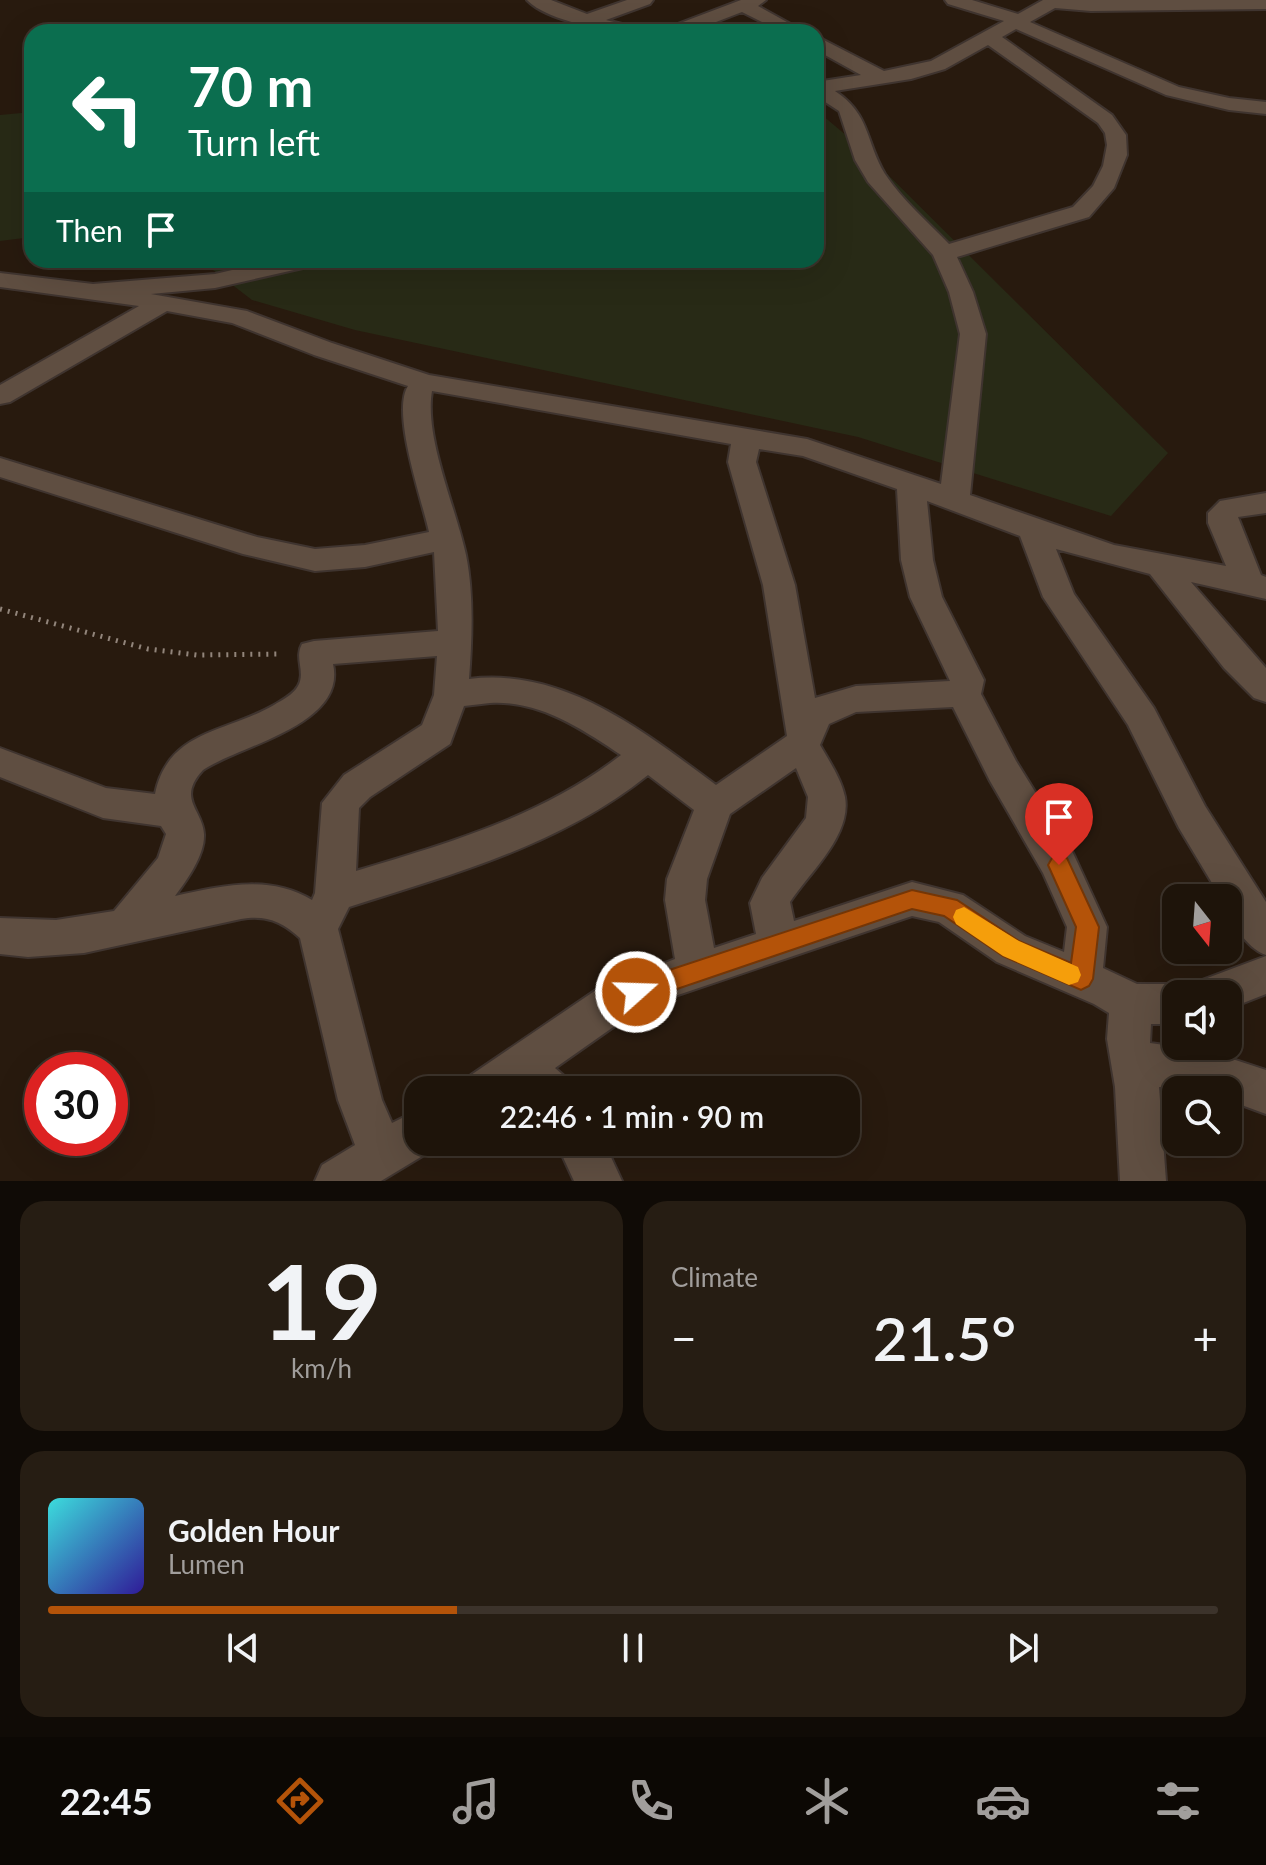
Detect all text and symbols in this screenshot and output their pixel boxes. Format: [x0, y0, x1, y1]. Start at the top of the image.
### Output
text: 70 m [188, 52, 313, 119]
icon: left [56, 56, 160, 160]
text: Turn left [188, 120, 320, 164]
icon: arrive [139, 208, 183, 252]
text: Then [56, 212, 123, 248]
pin [1025, 783, 1093, 865]
icon: arrive [1037, 795, 1081, 839]
north arrow [1162, 884, 1242, 964]
map controls [1162, 884, 1242, 1156]
position arrow [594, 950, 678, 1034]
button: sound [1162, 980, 1242, 1060]
speed limit sign: 30 [24, 1052, 128, 1156]
button: search [1162, 1076, 1242, 1156]
text: 22:46 · 1 min · 90 m [500, 1098, 764, 1134]
text: 19 [261, 1237, 382, 1362]
text: Climate [671, 1261, 758, 1293]
text: 21.5° [873, 1302, 1016, 1374]
text: − [671, 1312, 697, 1364]
text: + [1192, 1312, 1218, 1364]
text: km/h [291, 1352, 352, 1384]
text: Golden Hour [168, 1512, 340, 1548]
text: Lumen [168, 1548, 245, 1580]
icon: previous [221, 1626, 265, 1670]
icon: pause [611, 1626, 655, 1670]
icon: next [1001, 1626, 1045, 1670]
icon: directions [272, 1773, 328, 1829]
icon: music [448, 1773, 504, 1829]
icon: phone [623, 1773, 679, 1829]
icon: climate [799, 1773, 855, 1829]
icon: car [975, 1773, 1031, 1829]
icon: filters [1150, 1773, 1206, 1829]
text: 22:45 [60, 1779, 153, 1823]

